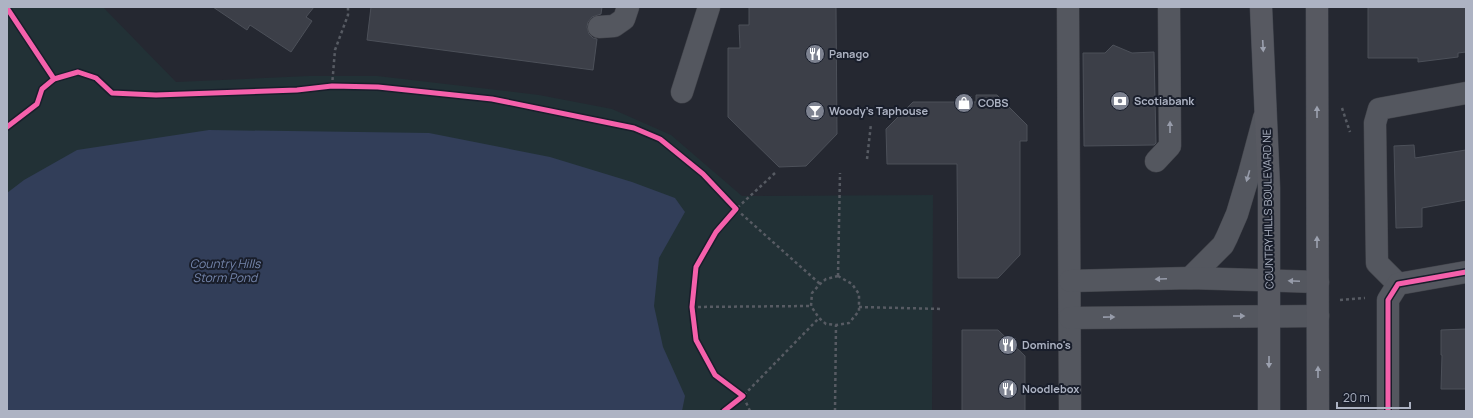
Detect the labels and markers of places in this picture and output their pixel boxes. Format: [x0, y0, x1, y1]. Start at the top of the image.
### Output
restaurant icon: Panago [804, 43, 826, 65]
place label: Panago [829, 46, 869, 61]
bank icon: Scotiabank [1109, 90, 1131, 112]
shop icon: COBS [953, 92, 975, 114]
place label: Scotiabank [1134, 93, 1195, 108]
place label: COBS [978, 95, 1009, 110]
bar icon: Woody's Taphouse [804, 100, 826, 122]
place label: Woody's Taphouse [829, 103, 929, 118]
restaurant icon: Domino's [997, 334, 1019, 356]
place label: Domino's [1022, 337, 1071, 352]
restaurant icon: Noodlebox [997, 378, 1019, 400]
place label: Noodlebox [1022, 381, 1079, 396]

